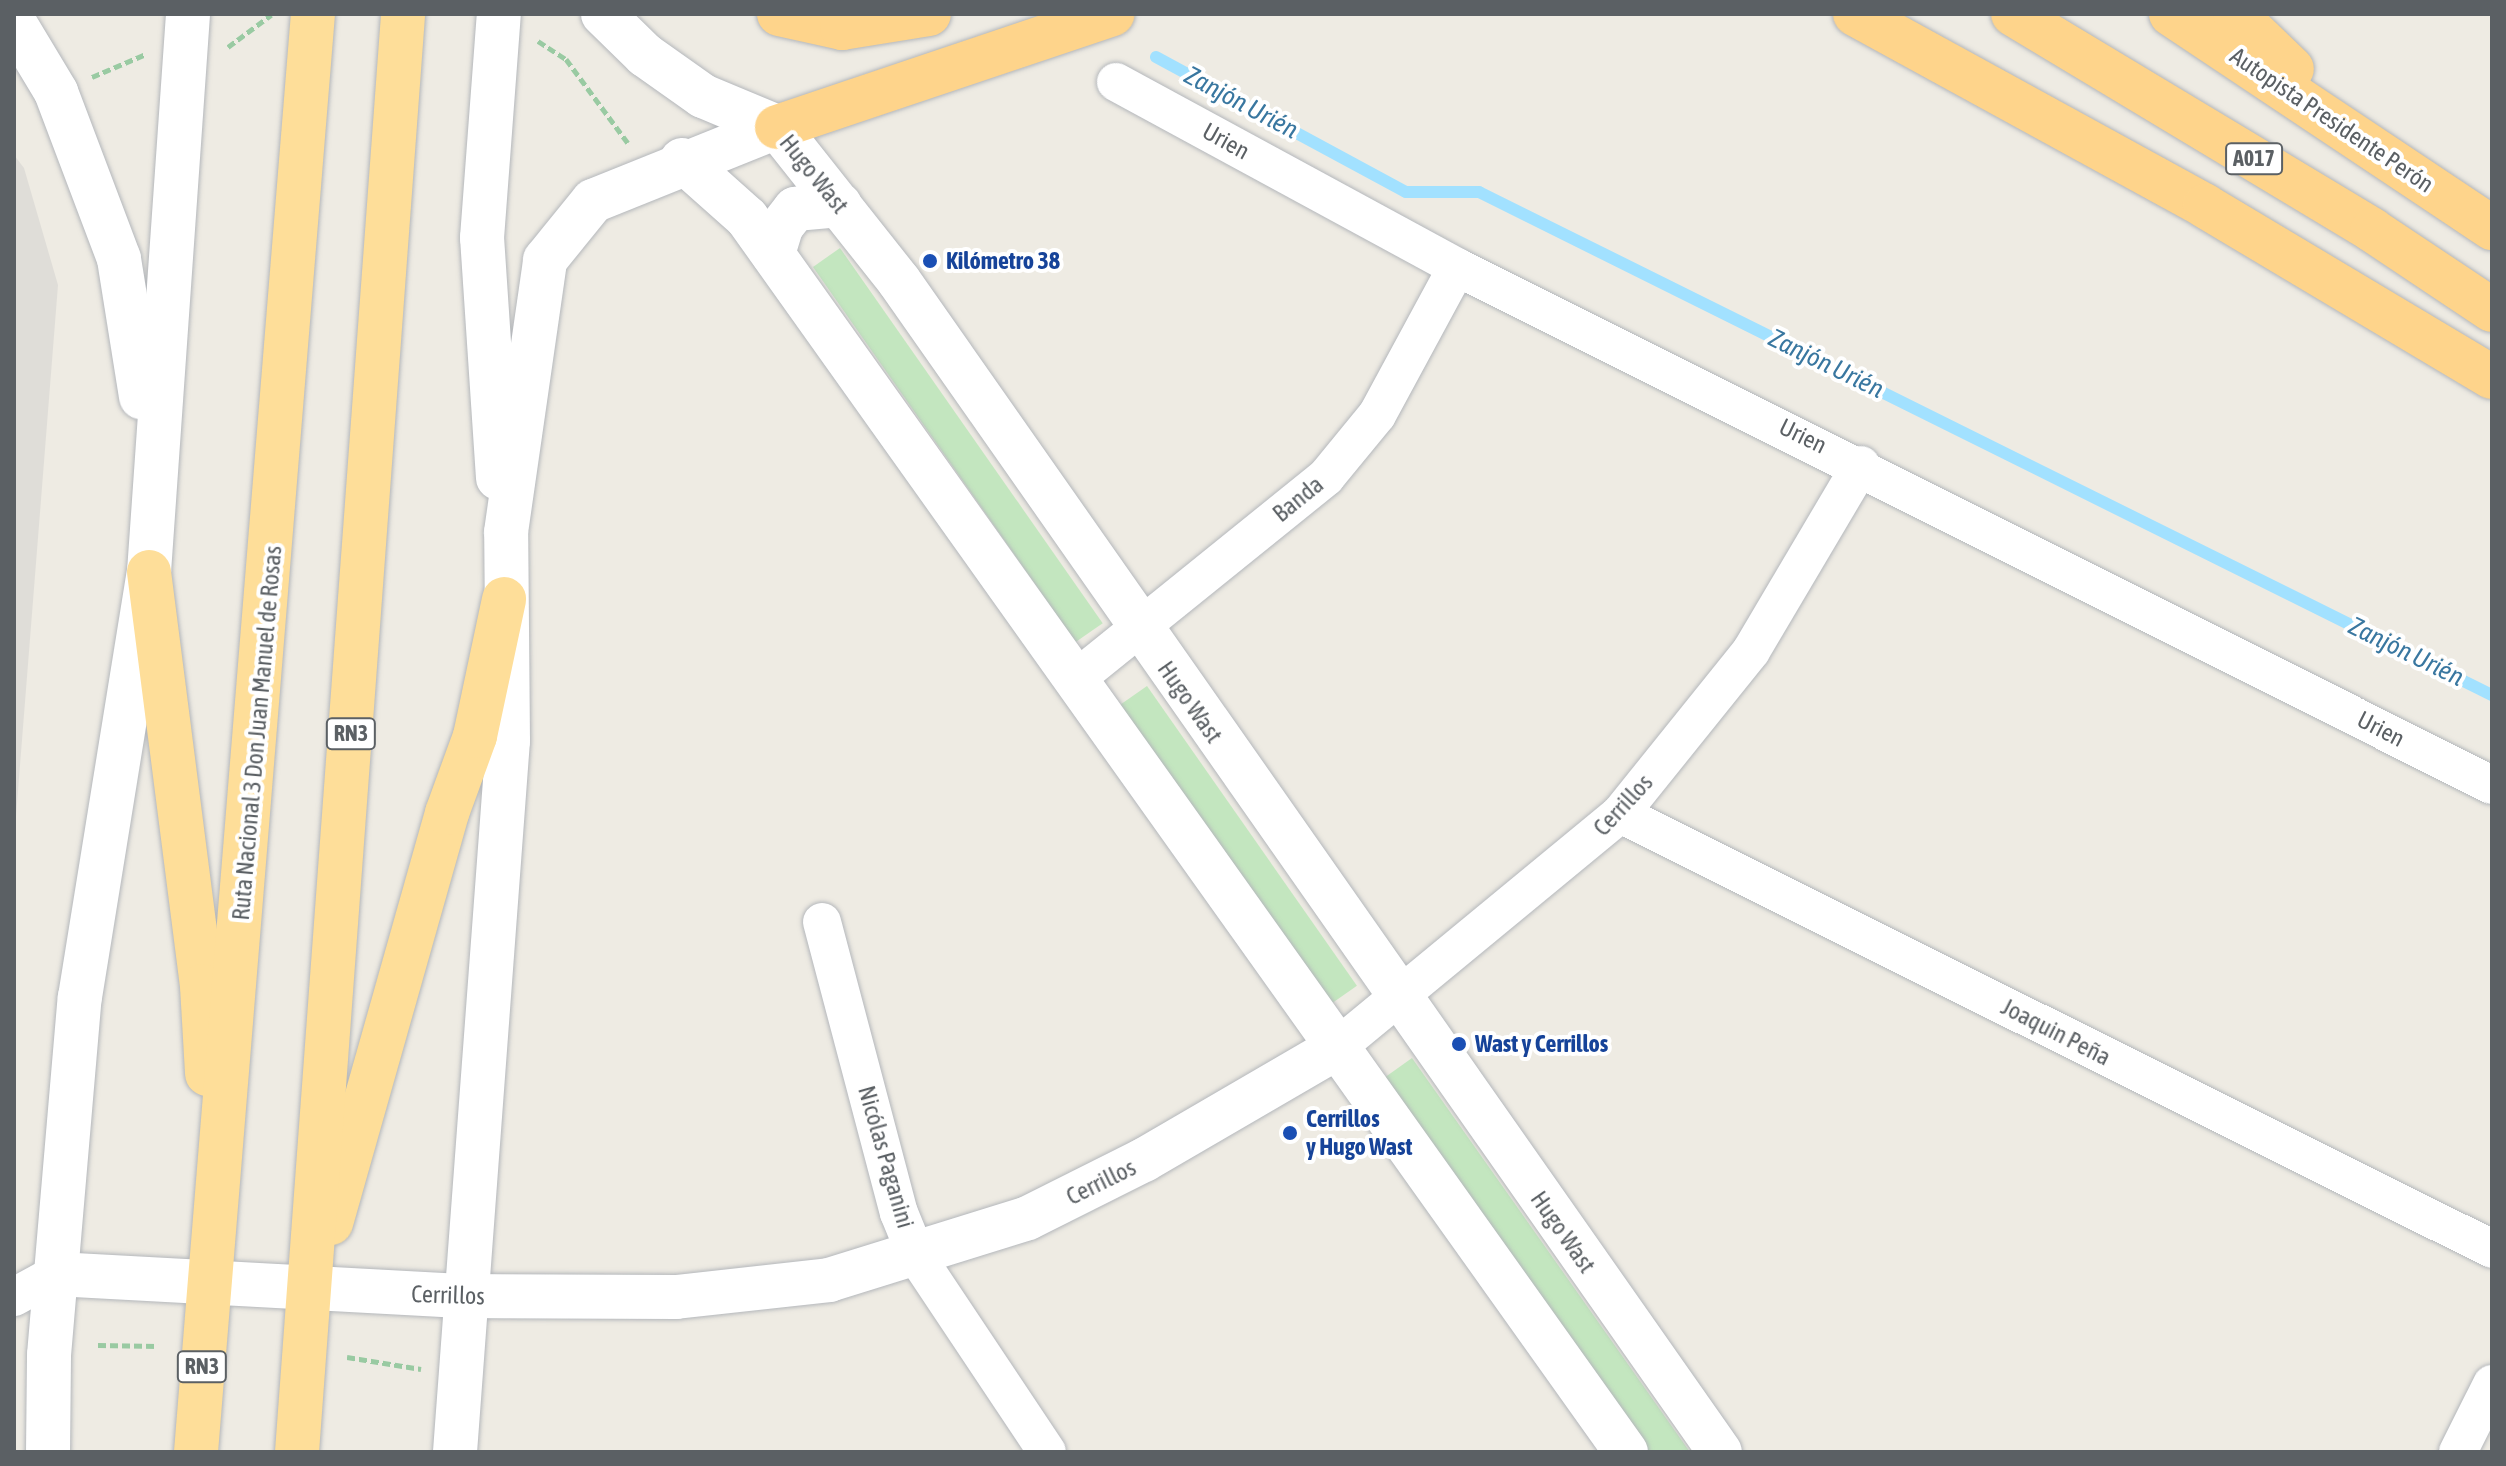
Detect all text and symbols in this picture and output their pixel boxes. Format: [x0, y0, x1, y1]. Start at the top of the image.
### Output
street label: Autopista Presidente Perón [2225, 41, 2439, 199]
water label: Zanjón Urién [1179, 60, 1303, 146]
street label: Urien [1197, 116, 1255, 166]
street label: Hugo Wast [773, 129, 855, 219]
road number: A017 [2224, 141, 2284, 177]
place label: Kilómetro 38 [946, 247, 1060, 275]
marker: Kilómetro 38 [921, 252, 939, 270]
water label: Zanjón Urién [1763, 323, 1889, 405]
street label: Urien [1775, 412, 1831, 460]
street label: Banda [1267, 470, 1329, 528]
street label: Ruta Nacional 3 Don Juan Manuel de Rosas [226, 544, 288, 922]
water label: Zanjón Urién [2343, 611, 2469, 693]
street label: Hugo Wast [1151, 656, 1229, 748]
street label: Urien [2353, 705, 2409, 753]
road number: RN3 [325, 716, 377, 752]
street label: Cerrillos [1587, 768, 1659, 842]
street label: Joaquin Peña [1997, 992, 2115, 1072]
place label: Wast y Cerrillos [1475, 1030, 1608, 1058]
marker: Wast y Cerrillos [1450, 1035, 1468, 1053]
street label: Nicólas Paganini [852, 1082, 920, 1232]
place label: Cerrillos y Hugo Wast [1306, 1105, 1412, 1161]
marker: Cerrillos y Hugo Wast [1281, 1124, 1299, 1142]
street label: Cerrillos [1062, 1153, 1140, 1211]
street label: Hugo Wast [1524, 1186, 1602, 1278]
street label: Cerrillos [411, 1279, 485, 1311]
road number: RN3 [176, 1349, 228, 1385]

